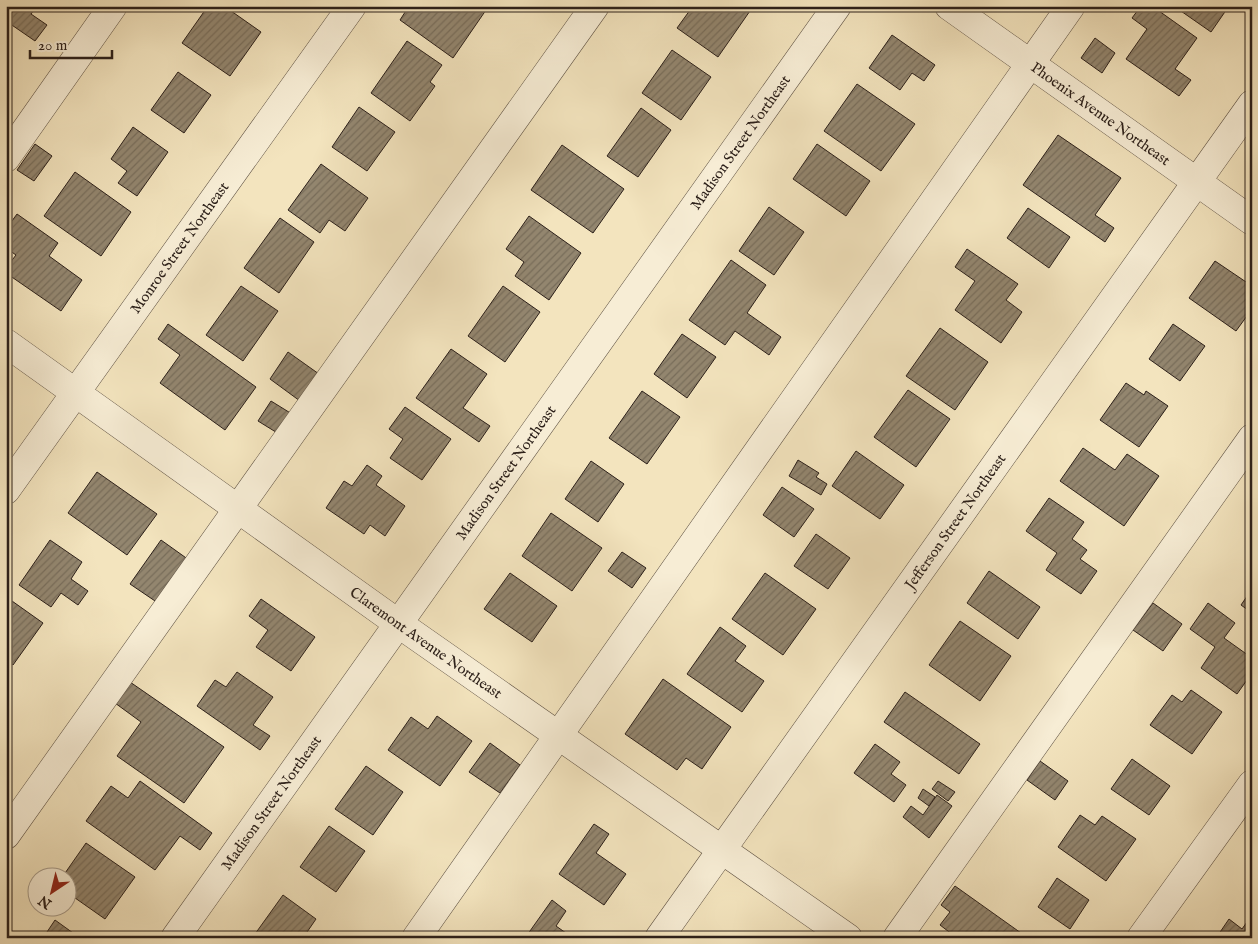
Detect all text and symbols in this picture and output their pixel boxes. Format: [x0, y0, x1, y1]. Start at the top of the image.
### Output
scale bar [30, 28, 112, 60]
text: 20 m [38, 36, 68, 55]
street label: Phoenix Avenue Northeast [1027, 58, 1174, 170]
street label: Madison Street Northeast [686, 72, 795, 214]
street label: Monroe Street Northeast [126, 178, 233, 317]
street label: Madison Street Northeast [452, 402, 560, 544]
street label: Jefferson Street Northeast [900, 450, 1010, 595]
street label: Claremont Avenue Northeast [346, 583, 506, 703]
street label: Madison Street Northeast [217, 732, 326, 874]
north arrow [28, 866, 78, 916]
text: N [35, 891, 56, 913]

